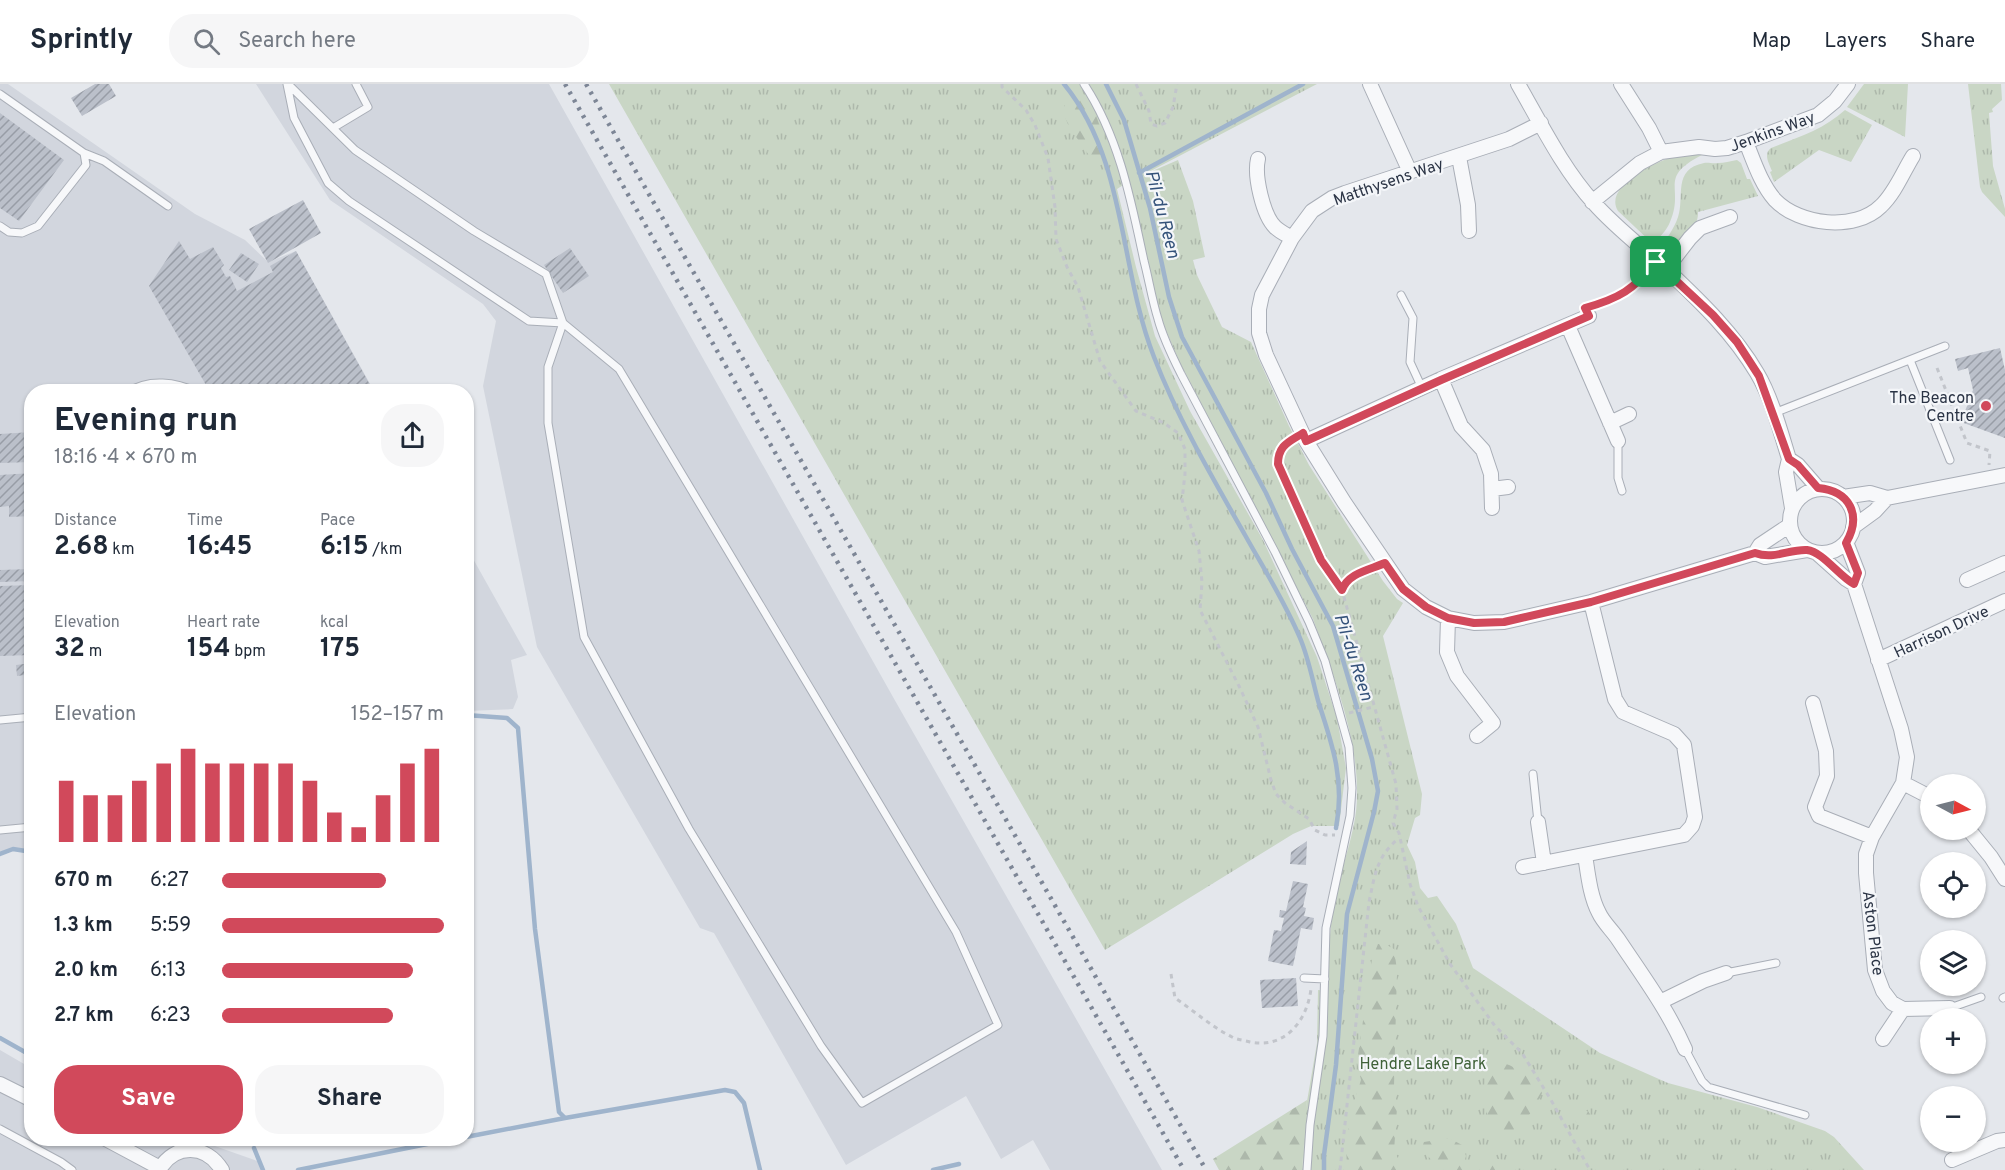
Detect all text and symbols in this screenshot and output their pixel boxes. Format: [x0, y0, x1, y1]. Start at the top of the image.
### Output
search box [169, 14, 589, 68]
text: Sprintly [30, 23, 133, 59]
icon: search [190, 25, 223, 58]
text: Search here [238, 28, 356, 55]
text: Map [1752, 28, 1791, 55]
text: Layers [1824, 28, 1887, 55]
text: Share [1920, 28, 1975, 55]
street label: Jenkins Way [1727, 108, 1818, 157]
street label: Matthysens Way [1331, 155, 1446, 211]
water label: Pil-du Reen [1139, 168, 1184, 261]
pin [1630, 236, 1681, 287]
icon: arrive [1639, 245, 1672, 278]
place label: The Beacon Centre [1889, 389, 1974, 427]
marker: The Beacon Centre [1979, 399, 1993, 413]
text: Evening run [54, 401, 238, 443]
button: share [381, 404, 444, 467]
text: 18:16 · 4 × 670 m [54, 445, 198, 471]
text: Distance [54, 511, 117, 531]
text: Time [187, 511, 223, 531]
text: Pace [320, 511, 355, 531]
text: 2.68 [54, 531, 109, 564]
text: 16:45 [187, 531, 252, 564]
text: 6:15 [320, 531, 369, 564]
text: km [109, 540, 134, 560]
text: /km [369, 540, 402, 560]
street label: Harrison Drive [1891, 602, 1993, 664]
water label: Pil-du Reen [1328, 611, 1378, 704]
text: Elevation [54, 613, 120, 633]
text: Heart rate [187, 613, 260, 633]
text: kcal [320, 613, 348, 633]
text: 32 [54, 633, 85, 666]
text: 154 [187, 633, 231, 666]
text: 175 [320, 633, 360, 666]
text: m [85, 642, 102, 662]
text: bpm [231, 642, 266, 662]
text: Elevation [54, 702, 136, 728]
text: 152–157 m [351, 702, 444, 728]
north arrow [1920, 774, 1986, 840]
map controls [1920, 774, 1986, 1152]
button: locate [1920, 852, 1986, 918]
text: 670 m [54, 868, 113, 894]
text: 6:27 [150, 868, 189, 894]
street label: Aston Place [1857, 890, 1887, 977]
text: 1.3 km [54, 913, 113, 939]
text: 5:59 [150, 913, 191, 939]
button: layers [1920, 930, 1986, 996]
text: 2.0 km [54, 958, 118, 984]
text: 6:13 [150, 958, 186, 984]
text: 2.7 km [54, 1003, 114, 1029]
text: 6:23 [150, 1003, 191, 1029]
button: + [1920, 1008, 1986, 1074]
park label: Hendre Lake Park [1359, 1055, 1487, 1075]
button: Save [54, 1065, 243, 1134]
button: Share [255, 1065, 444, 1134]
button: − [1920, 1086, 1986, 1152]

